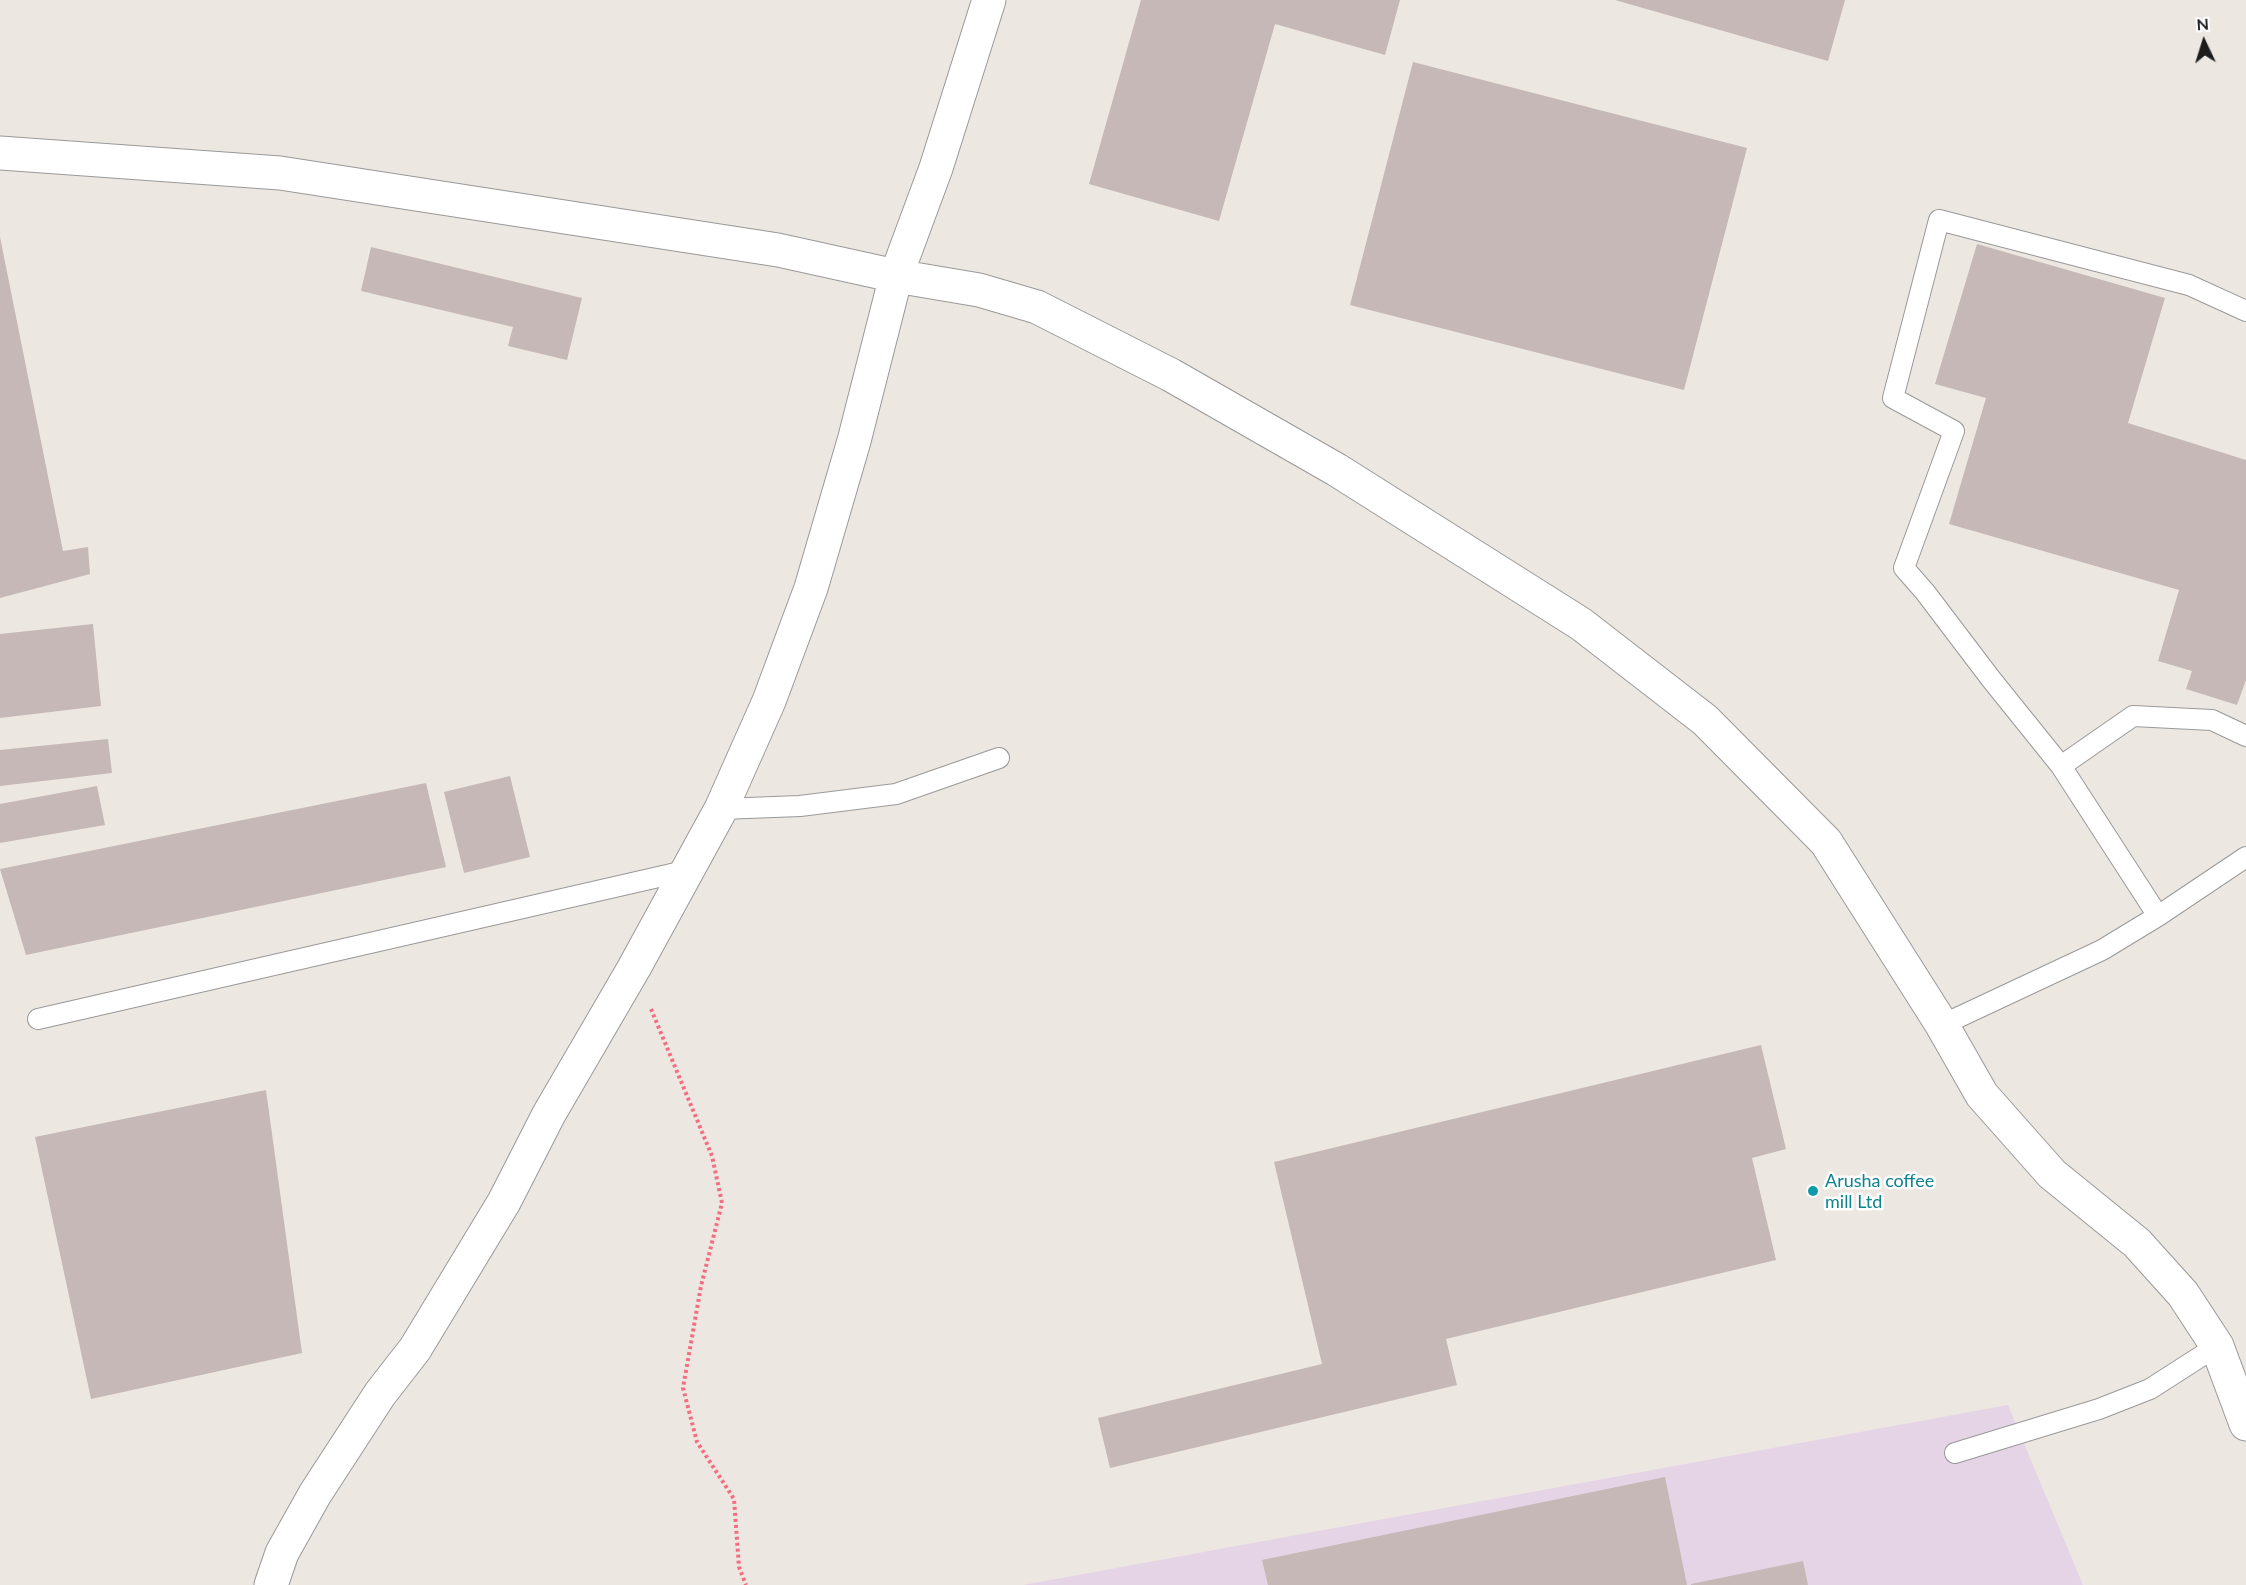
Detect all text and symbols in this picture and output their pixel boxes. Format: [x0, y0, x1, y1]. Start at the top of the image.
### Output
north arrow [2174, 12, 2234, 72]
text: N [2196, 14, 2210, 33]
place label: Arusha coffee mill Ltd [1825, 1170, 1934, 1212]
marker: Arusha coffee mill Ltd [1806, 1184, 1820, 1198]

